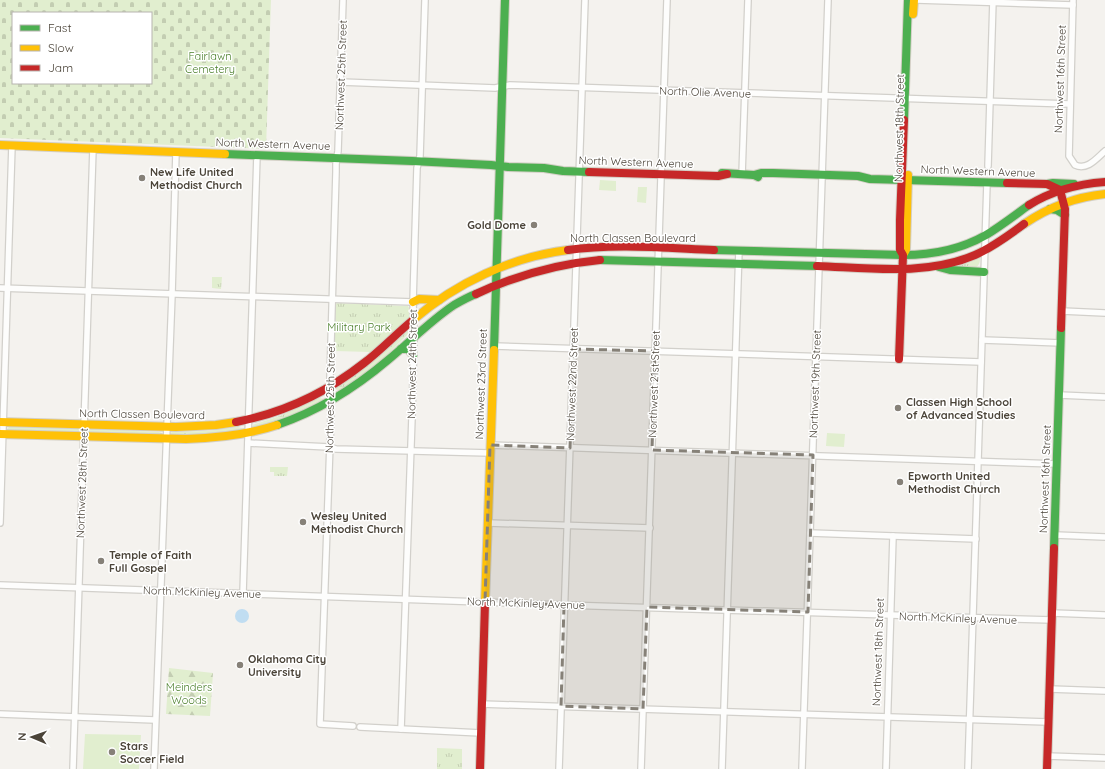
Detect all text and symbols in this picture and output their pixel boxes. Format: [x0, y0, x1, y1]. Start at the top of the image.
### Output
legend [12, 12, 152, 84]
street label: Northwest 25th Street [332, 19, 350, 130]
text: Fast [48, 20, 72, 35]
street label: Northwest 16th Street [1051, 24, 1069, 133]
text: Slow [48, 40, 74, 55]
park label: Fairlawn Cemetery [185, 49, 235, 76]
text: Jam [48, 60, 73, 75]
street label: Northwest 18th Street [891, 73, 907, 182]
street label: North Olie Avenue [659, 83, 751, 101]
street label: North Western Avenue [215, 135, 331, 153]
street label: North Western Avenue [578, 153, 694, 171]
street label: North Western Avenue [920, 162, 1036, 180]
place label: New Life United Methodist Church [150, 165, 242, 192]
marker: New Life United Methodist Church [137, 173, 147, 183]
place label: Gold Dome [467, 218, 526, 232]
marker: Gold Dome [529, 220, 539, 230]
street label: North Classen Boulevard [570, 231, 696, 245]
street label: Northwest 24th Street [404, 309, 420, 419]
park label: Military Park [327, 320, 391, 334]
street label: Northwest 22nd Street [563, 327, 581, 441]
street label: Northwest 23rd Street [472, 328, 490, 440]
street label: Northwest 19th Street [806, 329, 824, 438]
street label: Northwest 21st Street [645, 330, 663, 438]
street label: Northwest 25th Street [322, 342, 338, 453]
place label: Classen High School of Advanced Studies [906, 395, 1015, 422]
marker: Classen High School of Advanced Studies [893, 403, 903, 413]
street label: North Classen Boulevard [79, 406, 205, 422]
street label: Northwest 16th Street [1036, 424, 1054, 533]
street label: Northwest 28th Street [73, 427, 91, 538]
place label: Epworth United Methodist Church [908, 469, 1000, 496]
marker: Epworth United Methodist Church [895, 477, 905, 487]
place label: Wesley United Methodist Church [311, 509, 403, 536]
marker: Wesley United Methodist Church [298, 517, 308, 527]
place label: Temple of Faith Full Gospel [109, 548, 192, 575]
marker: Temple of Faith Full Gospel [96, 556, 106, 566]
street label: North McKinley Avenue [143, 583, 261, 601]
street label: North McKinley Avenue [467, 594, 585, 612]
street label: Northwest 18th Street [869, 597, 887, 706]
street label: North McKinley Avenue [899, 609, 1017, 627]
place label: Oklahoma City University [248, 652, 326, 679]
marker: Oklahoma City University [235, 660, 245, 670]
park label: Meinders Woods [166, 680, 212, 707]
north arrow [12, 717, 52, 757]
text: N [15, 732, 29, 741]
place label: Stars Soccer Field [120, 739, 184, 766]
marker: Stars Soccer Field [107, 747, 117, 757]

